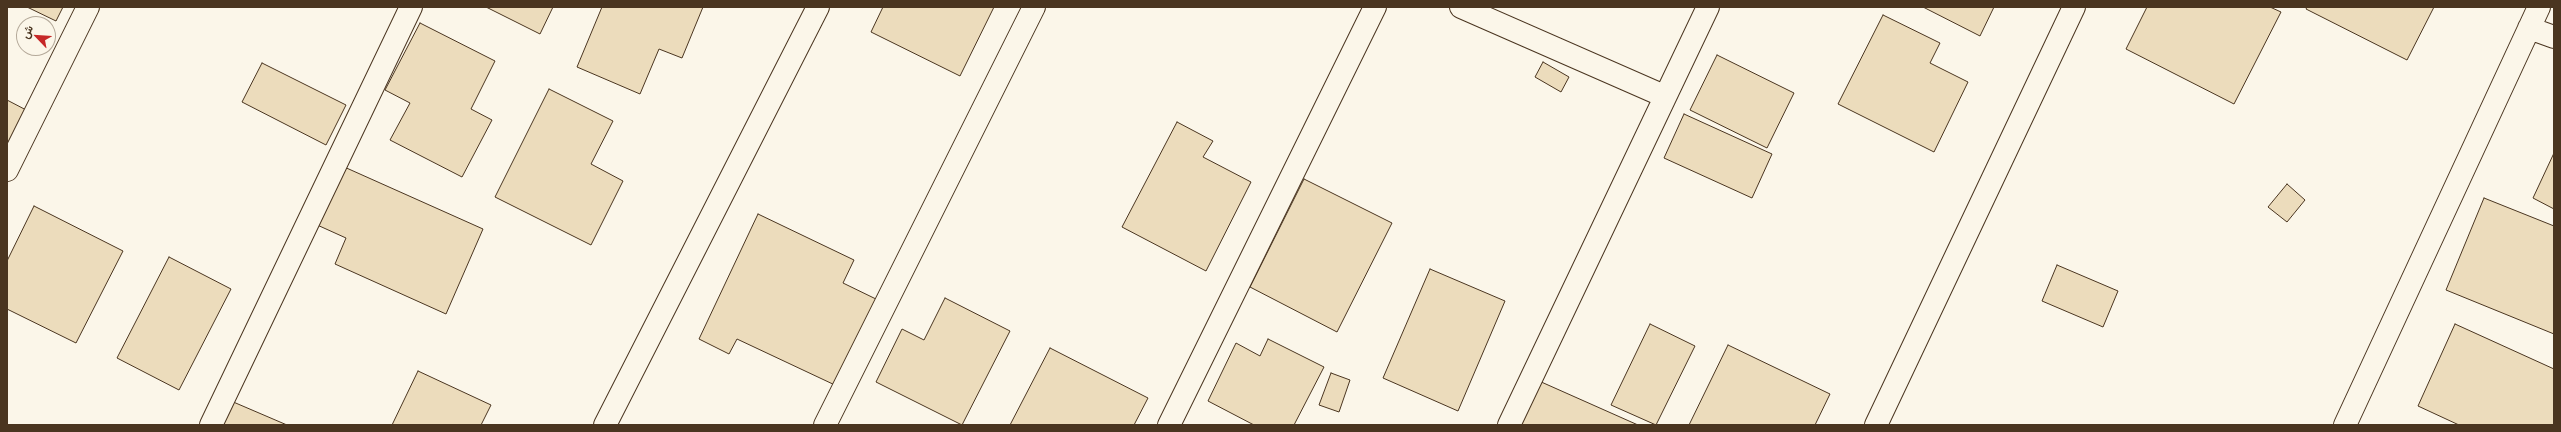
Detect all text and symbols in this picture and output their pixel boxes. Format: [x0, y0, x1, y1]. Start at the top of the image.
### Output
north arrow [16, 16, 56, 56]
text: ش [16, 22, 36, 41]

